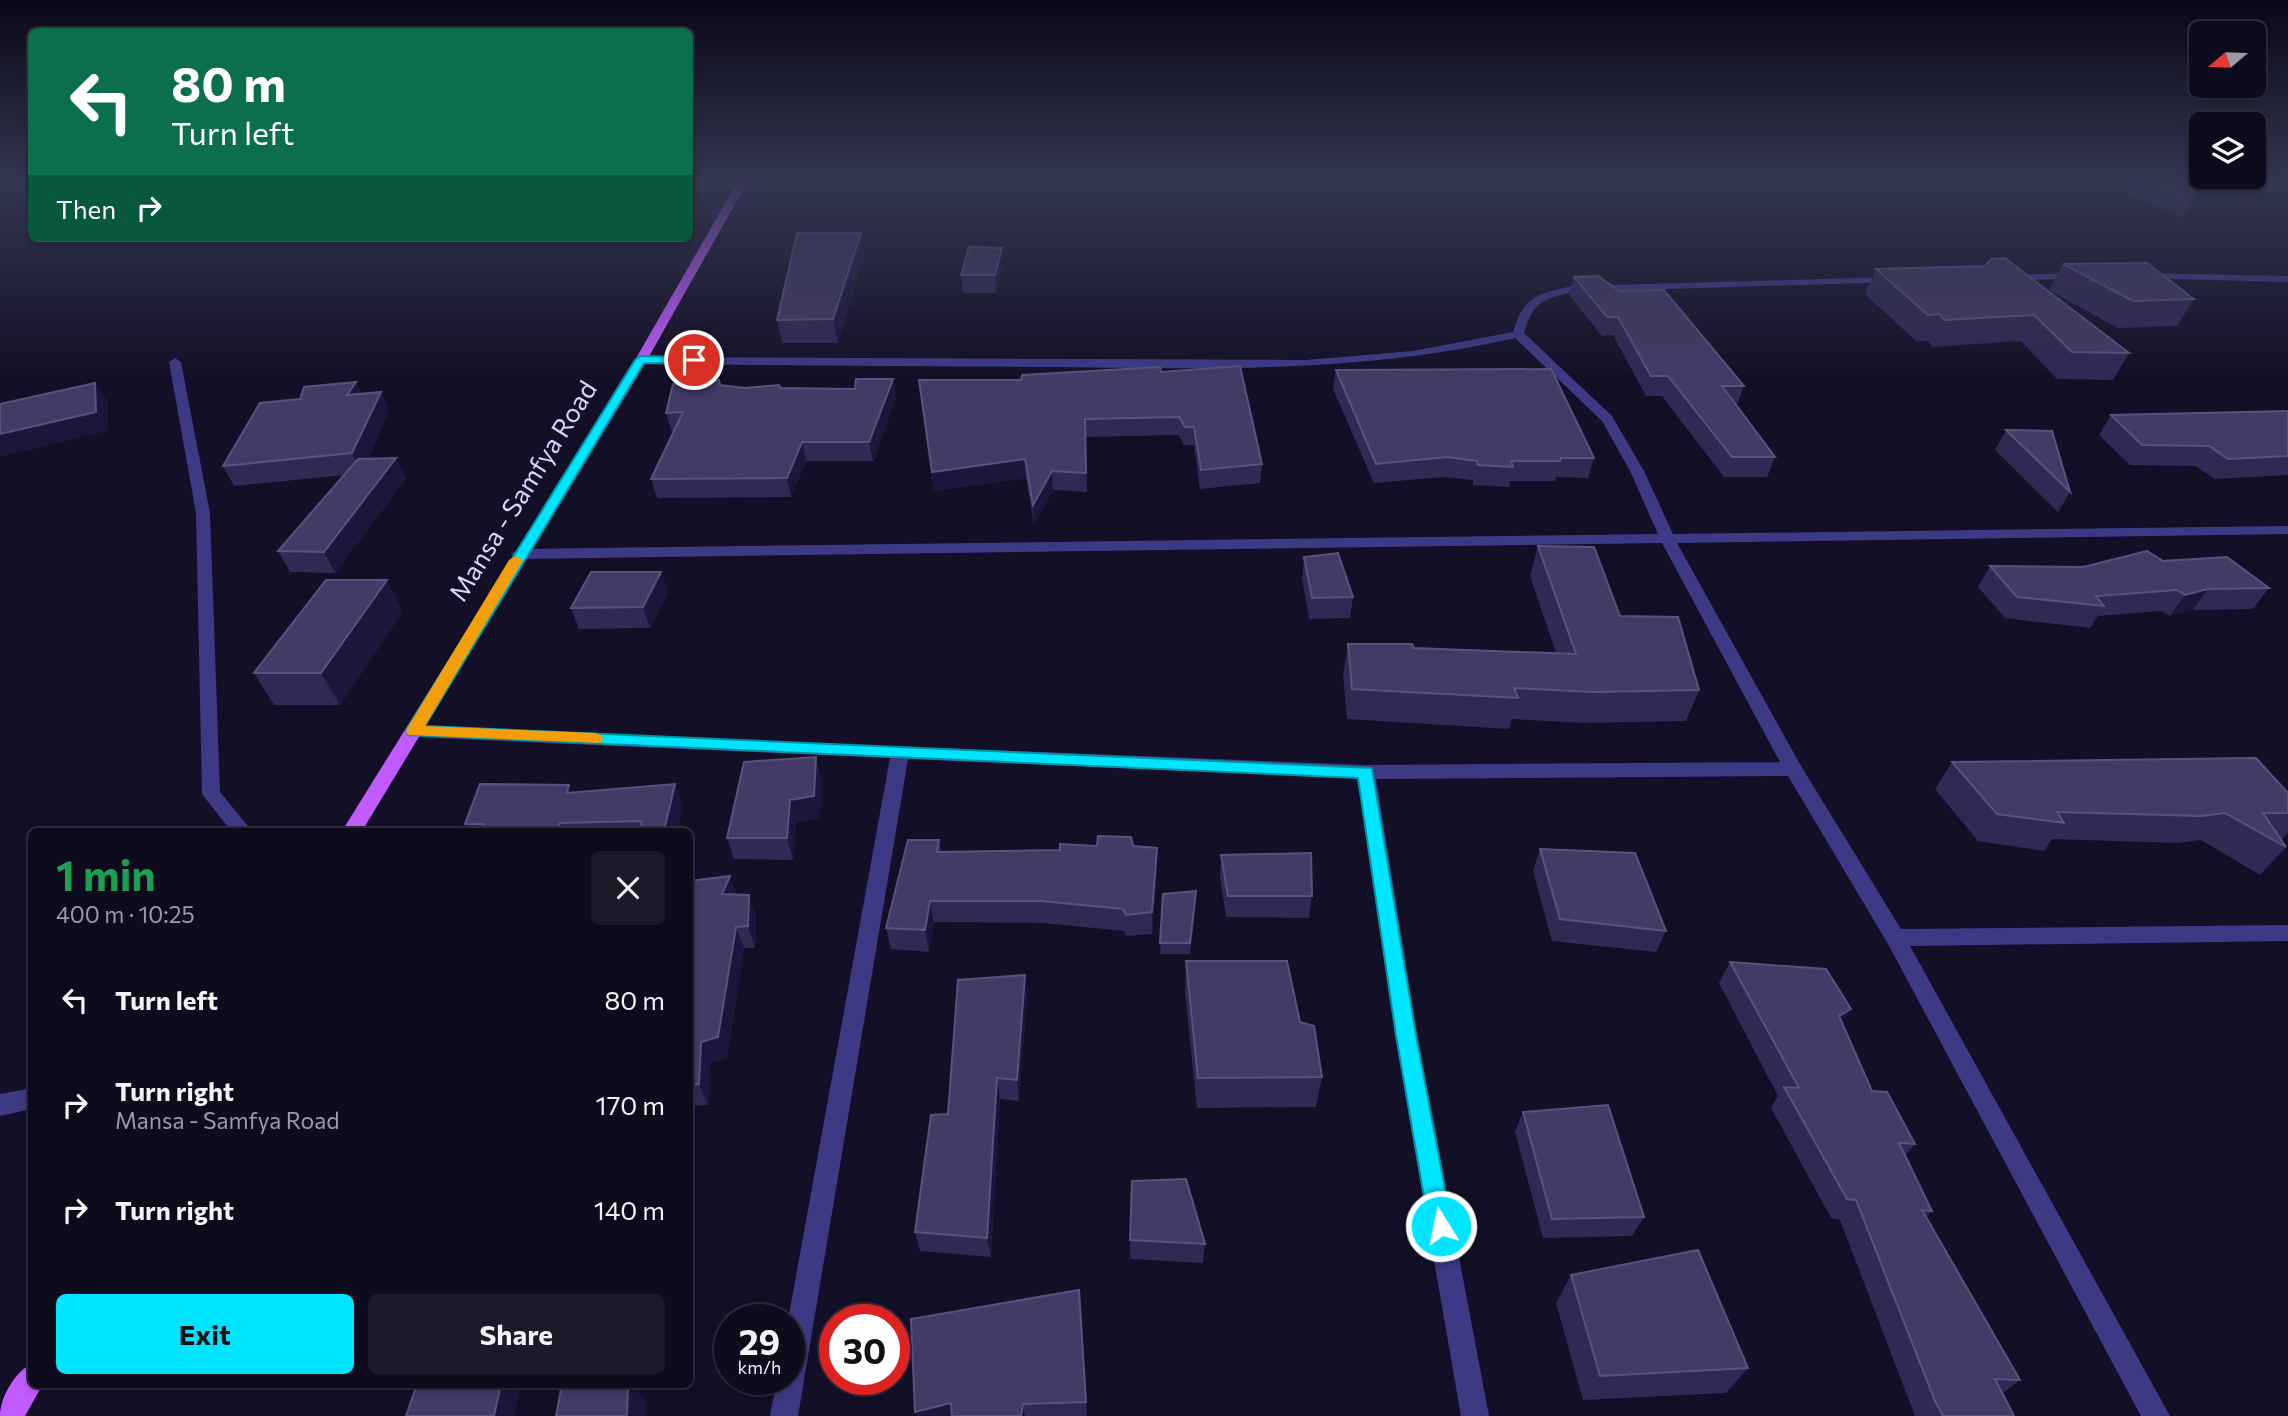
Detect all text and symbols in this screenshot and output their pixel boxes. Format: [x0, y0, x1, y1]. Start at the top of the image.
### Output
north arrow [2189, 21, 2266, 98]
map controls [2189, 21, 2266, 189]
text: 80 m [171, 52, 286, 112]
icon: left [56, 56, 147, 147]
text: Turn left [171, 112, 295, 152]
button: layers [2189, 112, 2266, 189]
icon: right [130, 189, 168, 227]
text: Then [56, 193, 116, 224]
pin [664, 330, 724, 390]
icon: arrive [675, 341, 713, 379]
street label: Mansa - Samfya Road [441, 374, 602, 606]
text: 1 min [56, 848, 156, 900]
button: close [591, 851, 665, 925]
text: 400 m · 10:25 [56, 900, 195, 928]
icon: left [56, 981, 94, 1019]
text: Turn left [115, 984, 218, 1015]
text: 80 m [605, 984, 665, 1015]
text: Turn right [115, 1075, 234, 1106]
icon: right [56, 1086, 94, 1124]
text: 170 m [596, 1089, 665, 1120]
text: Mansa - Samfya Road [115, 1106, 340, 1134]
position arrow [1404, 1189, 1478, 1263]
icon: right [56, 1191, 94, 1229]
text: Turn right [115, 1194, 234, 1225]
text: 140 m [594, 1194, 665, 1225]
button: Exit [56, 1294, 354, 1374]
button: Share [368, 1294, 665, 1374]
speed limit sign: 30 [819, 1304, 910, 1395]
text: 29 [739, 1319, 780, 1362]
text: km/h [738, 1356, 781, 1378]

